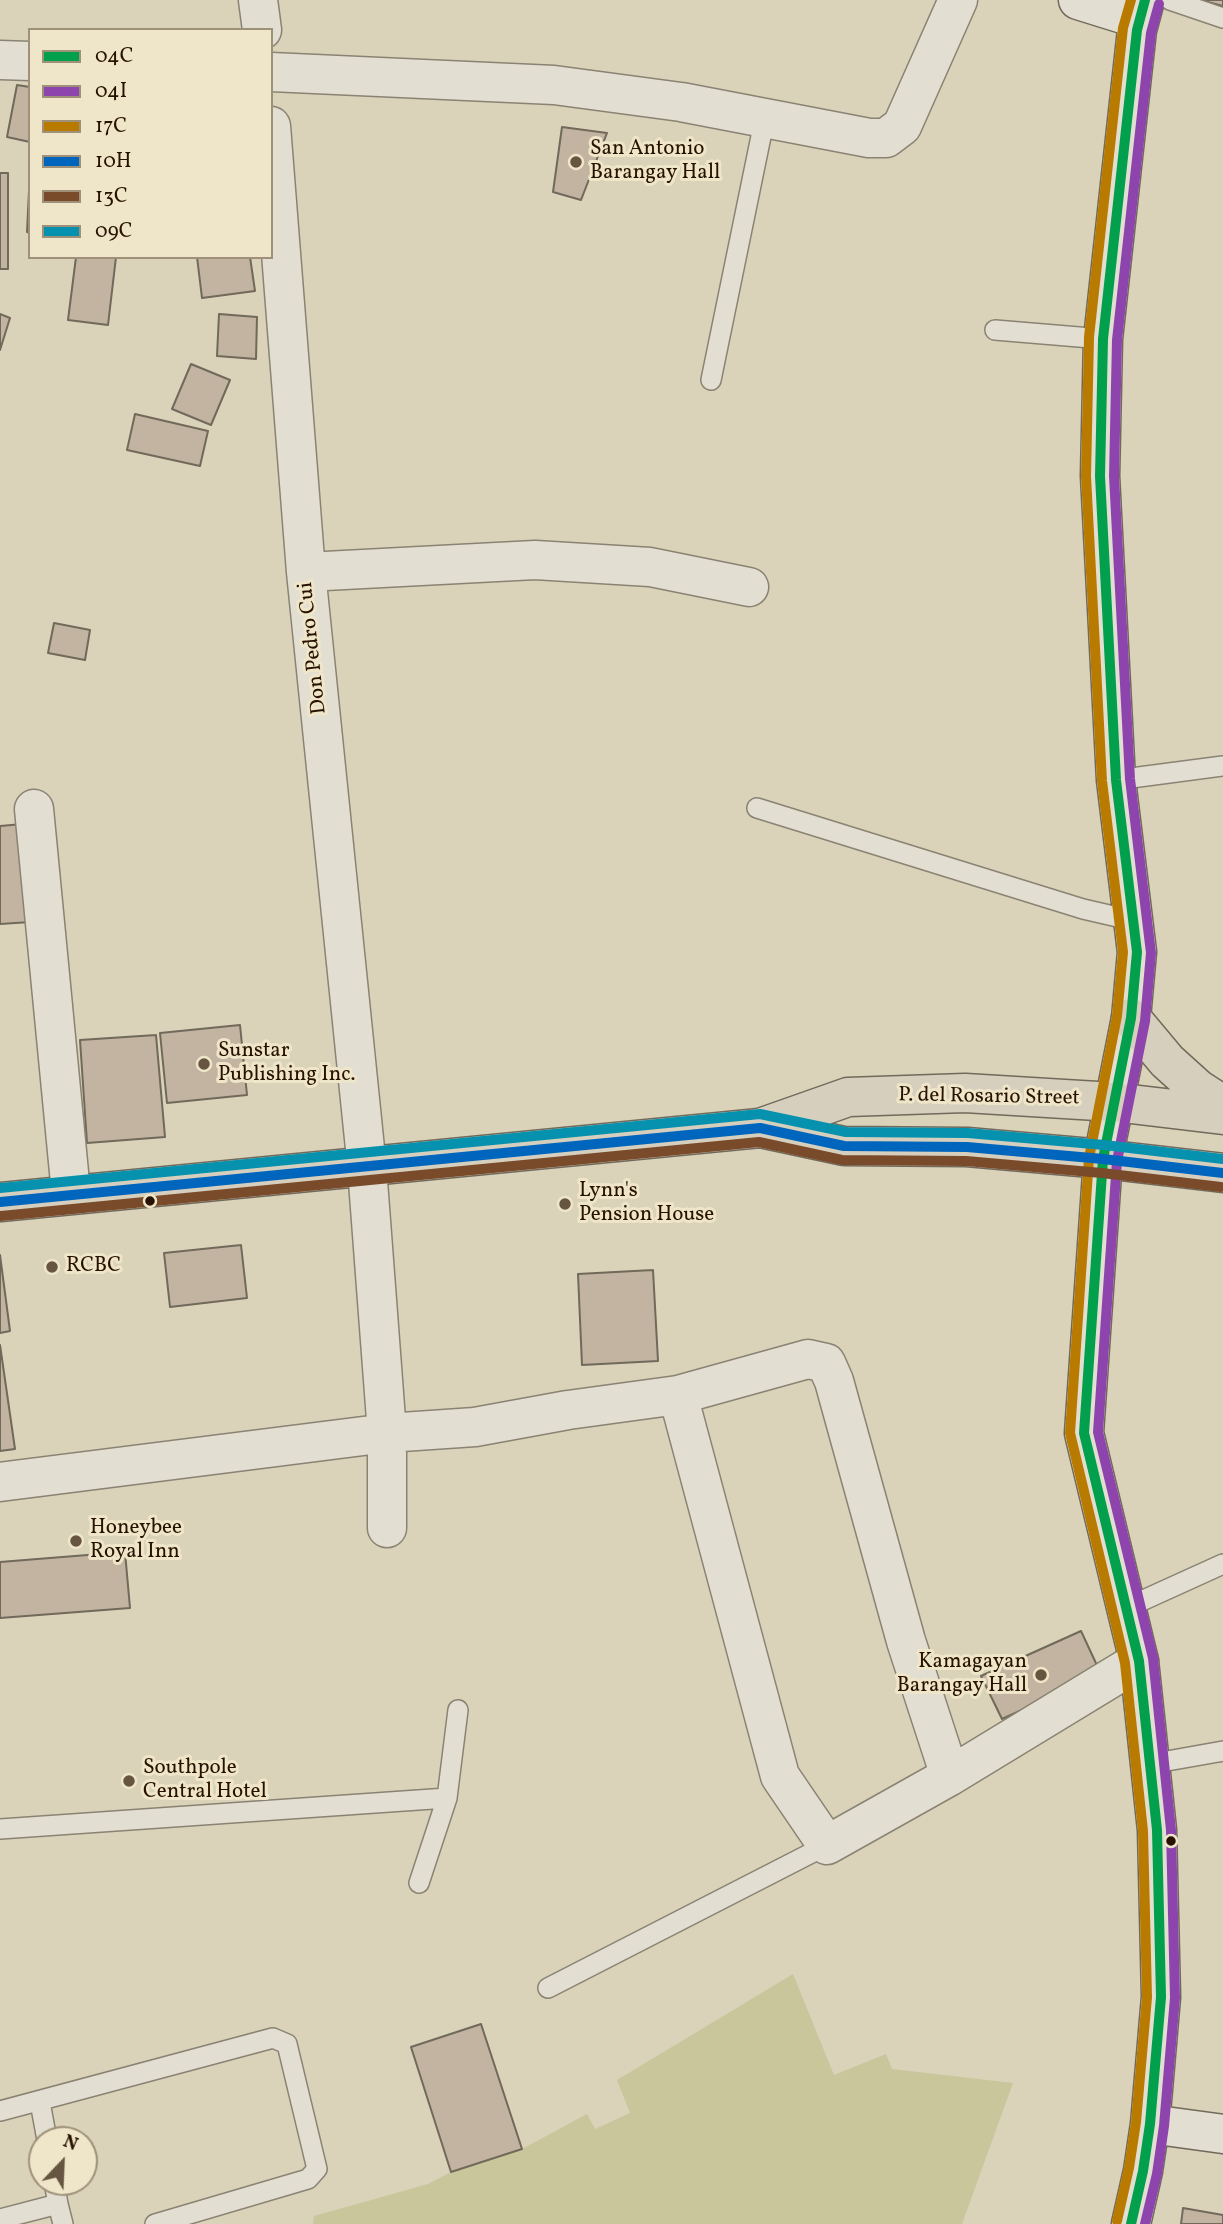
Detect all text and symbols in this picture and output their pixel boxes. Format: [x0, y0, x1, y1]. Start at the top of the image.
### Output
legend [28, 28, 273, 259]
text: 04C [95, 42, 133, 71]
text: 04I [95, 77, 127, 106]
text: 17C [95, 112, 127, 141]
place label: San Antonio Barangay Hall [590, 137, 720, 187]
text: 10H [95, 147, 132, 176]
marker: San Antonio Barangay Hall [568, 154, 584, 170]
text: 13C [95, 182, 128, 211]
text: 09C [95, 217, 132, 246]
street label: Don Pedro Cui [295, 581, 333, 715]
place label: Sunstar Publishing Inc. [218, 1039, 356, 1089]
marker: Sunstar Publishing Inc. [196, 1056, 212, 1072]
street label: P. del Rosario Street [898, 1084, 1080, 1112]
place label: Lynn's Pension House [579, 1179, 714, 1229]
unlabelled marker [143, 1194, 157, 1208]
marker: Lynn's Pension House [557, 1196, 573, 1212]
place label: RCBC [66, 1254, 121, 1280]
marker: RCBC [44, 1259, 60, 1275]
place label: Honeybee Royal Inn [90, 1516, 182, 1566]
marker: Honeybee Royal Inn [68, 1533, 84, 1549]
place label: Kamagayan Barangay Hall [897, 1650, 1027, 1700]
marker: Kamagayan Barangay Hall [1033, 1667, 1049, 1683]
place label: Southpole Central Hotel [143, 1756, 267, 1806]
marker: Southpole Central Hotel [121, 1773, 137, 1789]
unlabelled marker [1164, 1834, 1178, 1848]
north arrow [28, 2126, 98, 2196]
text: N [59, 2129, 82, 2158]

